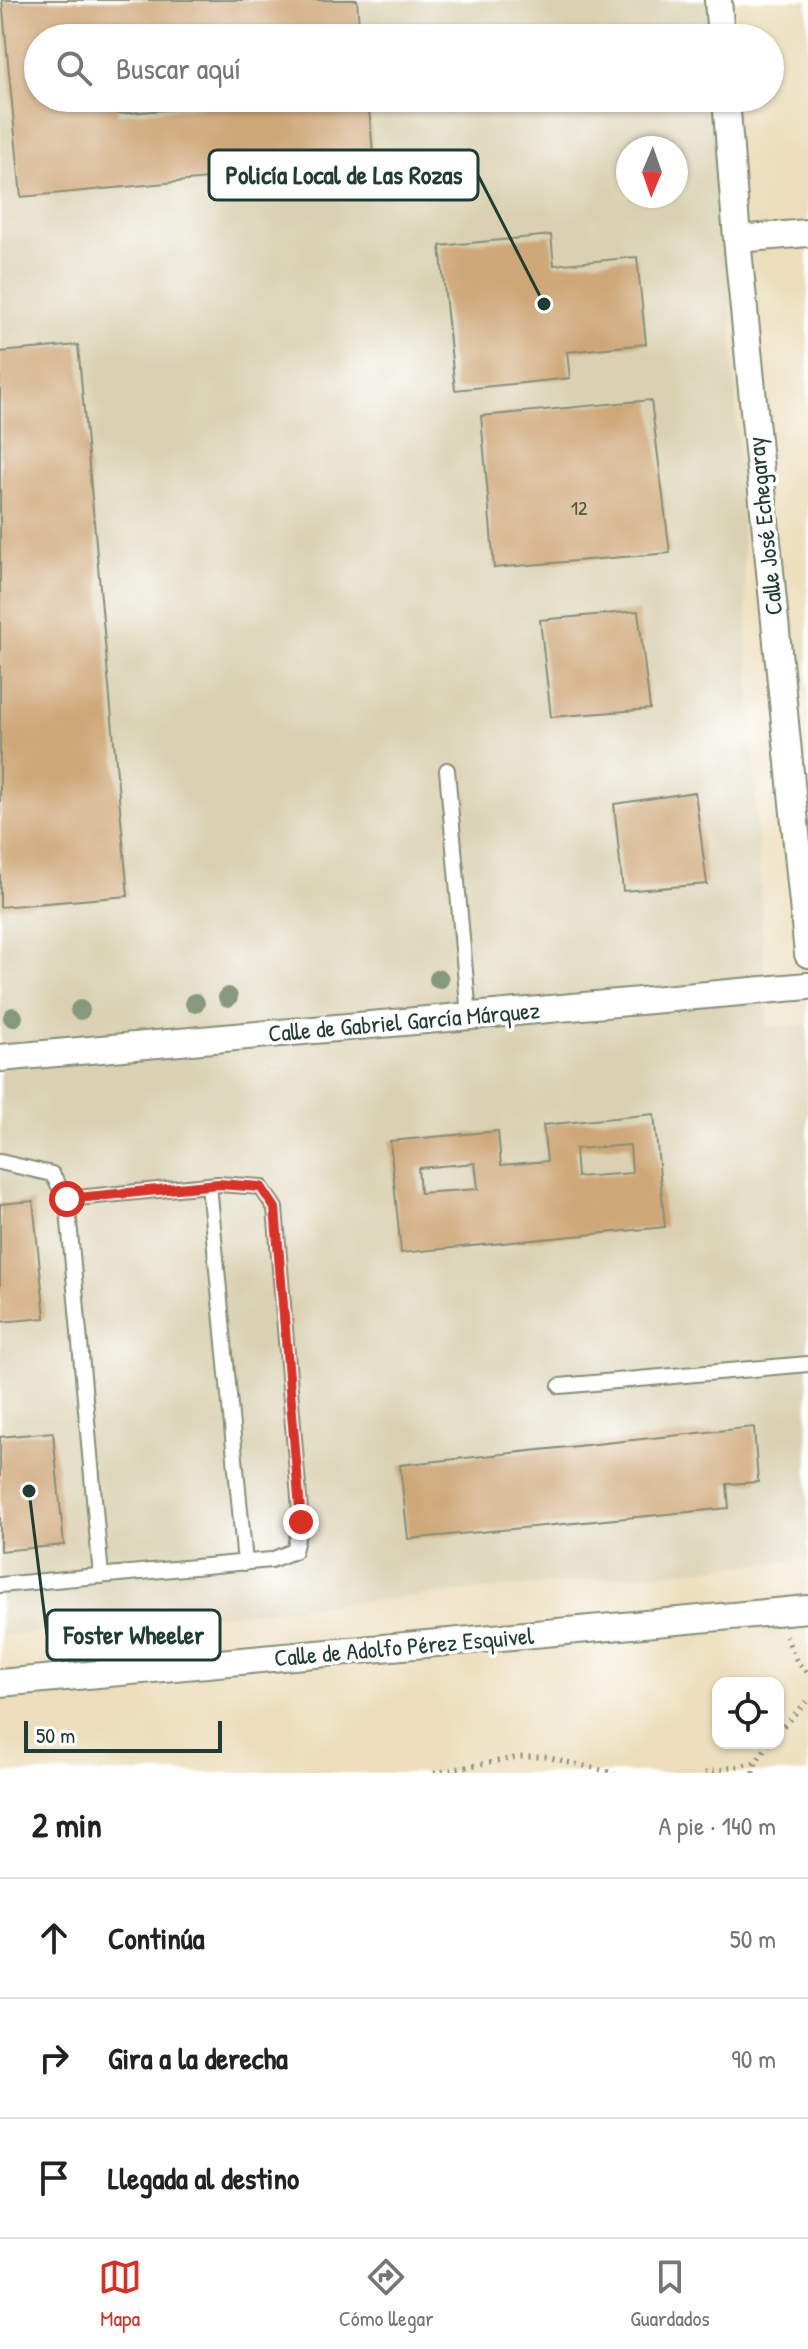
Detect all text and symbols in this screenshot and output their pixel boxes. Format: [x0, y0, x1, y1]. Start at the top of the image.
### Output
search box [24, 24, 784, 112]
icon: search [52, 46, 96, 90]
text: Buscar aquí [116, 48, 241, 88]
north arrow [616, 136, 688, 208]
callout: Policía Local de Las Rozas [209, 150, 478, 200]
text: Policía Local de Las Rozas [225, 157, 463, 192]
street label: Calle José Echegaray [739, 435, 789, 617]
house number: 12 [571, 494, 588, 521]
street label: Calle de Gabriel García Márquez [267, 993, 541, 1049]
route start [49, 1181, 85, 1217]
route end [283, 1504, 319, 1540]
callout: Foster Wheeler [47, 1610, 220, 1660]
text: Foster Wheeler [63, 1617, 205, 1652]
street label: Calle de Adolfo Pérez Esquivel [273, 1619, 536, 1673]
map controls [712, 1677, 784, 1749]
button: locate [712, 1677, 784, 1749]
scale bar [24, 1717, 222, 1753]
text: 50 m [36, 1720, 75, 1750]
text: 2 min [32, 1802, 102, 1848]
text: A pie · 140 m [658, 1808, 776, 1843]
icon: ahead [32, 1916, 76, 1960]
text: Continúa [108, 1918, 204, 1958]
text: 50 m [730, 1921, 776, 1956]
icon: right [32, 2036, 76, 2080]
text: Gira a la derecha [108, 2038, 288, 2078]
text: 90 m [731, 2041, 776, 2076]
icon: arrive [32, 2156, 76, 2200]
text: Llegada al destino [108, 2158, 299, 2198]
tab: Mapa [98, 2255, 142, 2333]
tab: Cómo llegar [339, 2255, 434, 2333]
tab: Guardados [630, 2255, 710, 2333]

